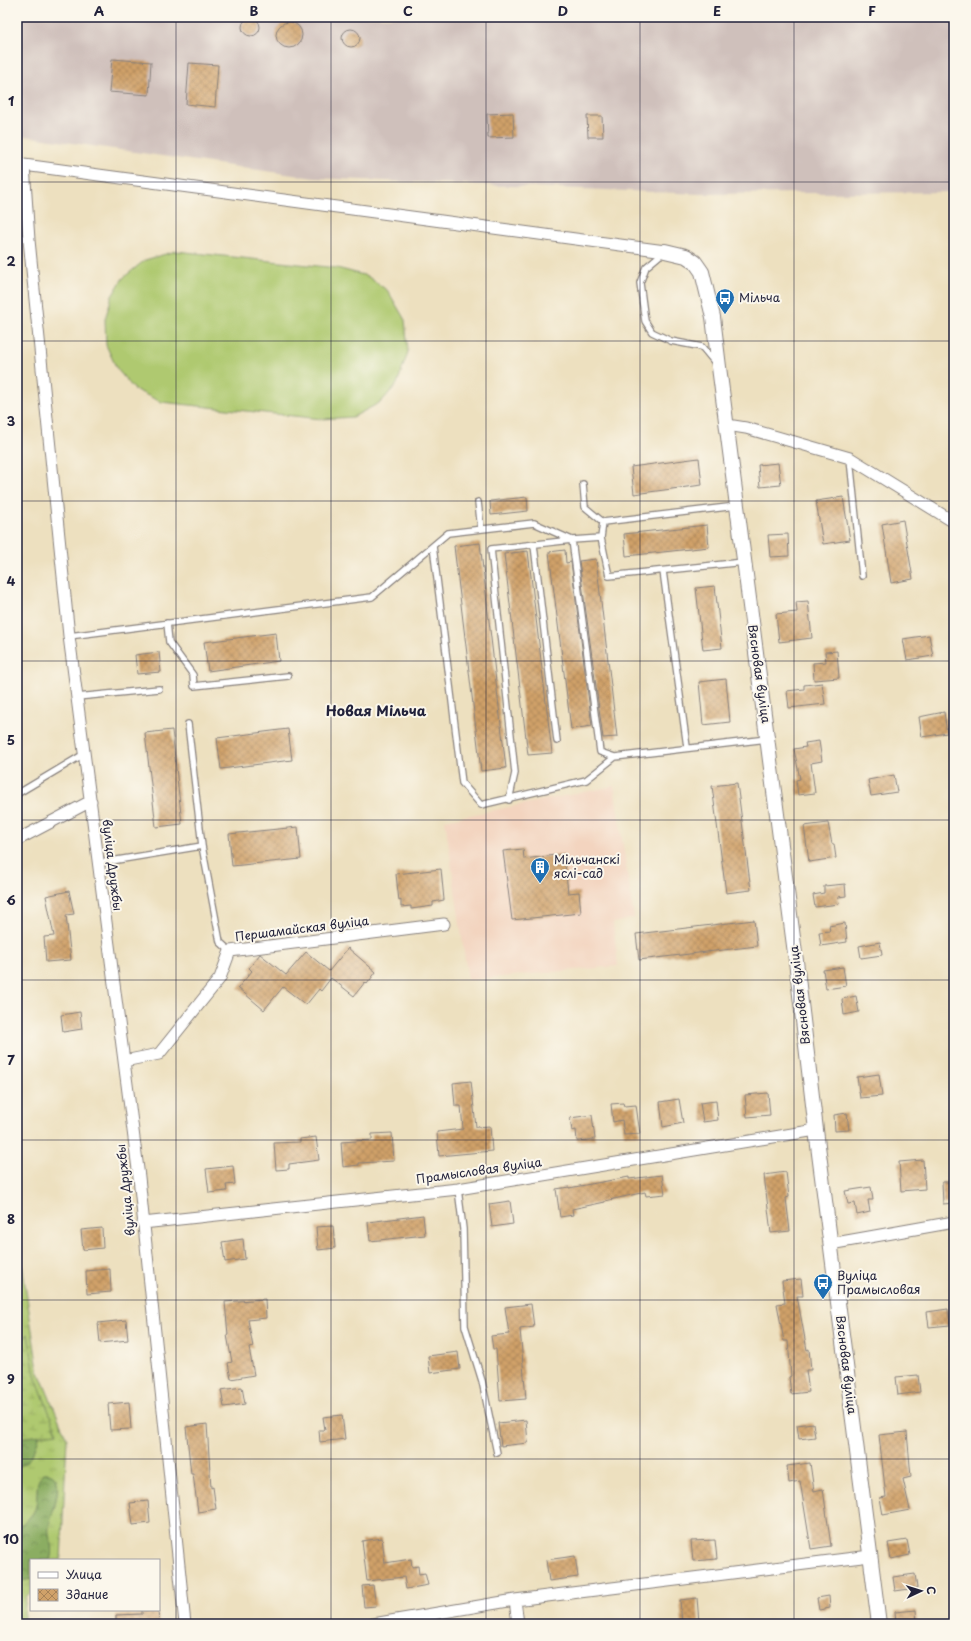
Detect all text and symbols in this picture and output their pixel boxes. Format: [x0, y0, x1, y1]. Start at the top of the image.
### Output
text: A [94, 1, 104, 20]
text: B [250, 1, 259, 20]
text: C [403, 1, 413, 20]
text: D [558, 1, 568, 20]
text: E [713, 1, 721, 20]
text: F [868, 1, 876, 20]
text: 1 [8, 91, 14, 110]
text: 2 [6, 251, 16, 270]
bus stop icon: Мільча [714, 287, 736, 315]
place label: Мільча [739, 288, 781, 306]
text: 3 [7, 411, 16, 430]
text: 4 [7, 571, 16, 590]
street label: Вясновая вуліца [744, 623, 776, 725]
district label: Новая Мільча [326, 700, 427, 721]
text: 5 [7, 730, 15, 749]
street label: вуліца Дружбы [98, 818, 128, 912]
place label: Мільчанскі яслі-сад [554, 850, 620, 882]
building icon: Мільчанскі яслі-сад [529, 856, 551, 884]
text: 6 [6, 890, 16, 909]
street label: Першамайская вуліца [234, 911, 370, 945]
street label: Вясновая вуліца [784, 944, 814, 1046]
text: 7 [7, 1050, 15, 1069]
street label: вуліца Дружбы [111, 1143, 139, 1237]
street label: Прамысловая вуліца [415, 1152, 544, 1188]
text: 8 [7, 1209, 15, 1228]
place label: Вуліца Прамысловая [837, 1266, 921, 1298]
bus stop icon: Вуліца Прамысловая [812, 1272, 834, 1300]
street label: Вясновая вуліца [832, 1314, 862, 1416]
text: 9 [7, 1369, 15, 1388]
text: 10 [3, 1529, 19, 1548]
legend [30, 1559, 160, 1611]
text: Улица [66, 1565, 102, 1583]
north arrow [901, 1571, 941, 1611]
text: Здание [66, 1585, 108, 1603]
text: С [923, 1586, 940, 1595]

